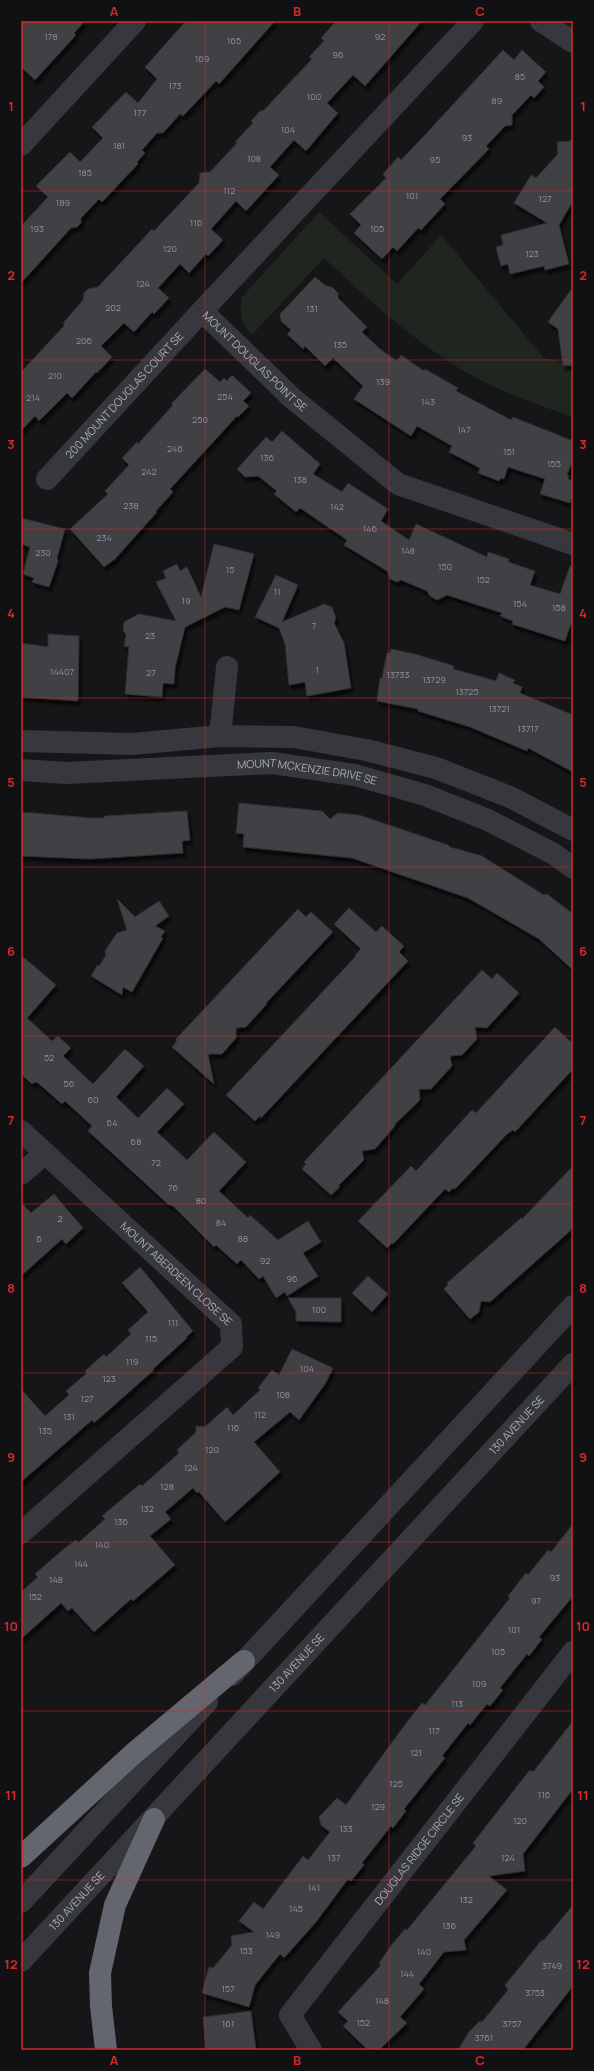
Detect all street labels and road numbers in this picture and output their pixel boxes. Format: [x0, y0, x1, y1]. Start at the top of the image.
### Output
street label: MOUNT DOUGLAS POINT SE [200, 308, 311, 415]
street label: 200 MOUNT DOUGLAS COURT SE [62, 328, 186, 461]
street label: MOUNT MCKENZIE DRIVE SE [237, 755, 379, 788]
street label: MOUNT ABERDEEN CLOSE SE [117, 1218, 236, 1329]
street label: 130 AVENUE SE [485, 1392, 547, 1457]
street label: 130 AVENUE SE [265, 1630, 327, 1695]
street label: DOUGLAS RIDGE CIRCLE SE [371, 1790, 467, 1908]
street label: 130 AVENUE SE [45, 1868, 107, 1933]

